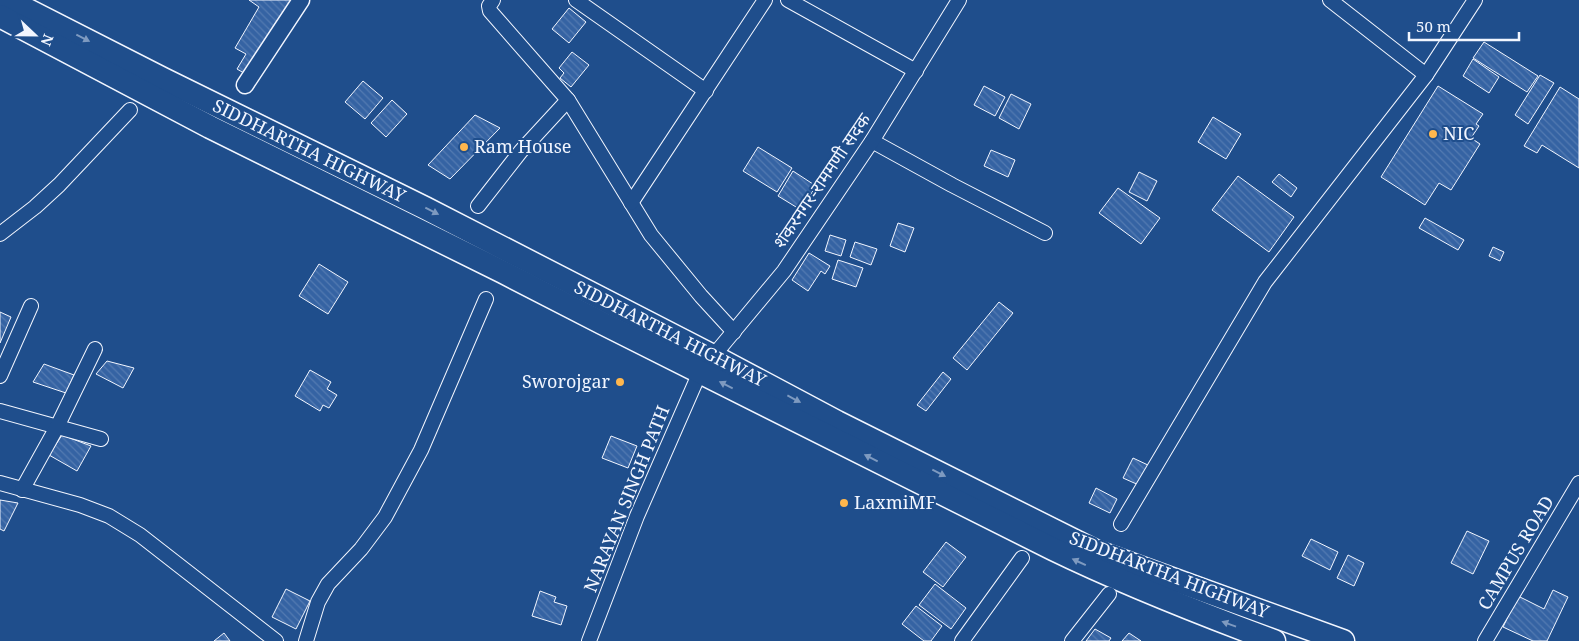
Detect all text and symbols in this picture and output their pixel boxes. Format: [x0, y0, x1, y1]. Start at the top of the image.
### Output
north arrow [10, 10, 60, 60]
scale bar [1409, 10, 1519, 42]
text: 50 m [1416, 16, 1451, 36]
text: N [37, 31, 58, 49]
one-way arrow [76, 34, 90, 42]
street label: SIDDHARTHA HIGHWAY [209, 93, 411, 208]
street label: शंकरनगर-राममणी सदक [767, 107, 876, 253]
place label: NIC [1443, 121, 1474, 145]
marker: NIC [1427, 128, 1439, 140]
place label: Ram House [474, 134, 571, 158]
marker: Ram House [458, 141, 470, 153]
one-way arrow [425, 207, 440, 215]
street label: SIDDHARTHA HIGHWAY [571, 274, 771, 392]
place label: Sworojgar [522, 369, 611, 393]
marker: Sworojgar [614, 376, 626, 388]
one-way arrow [718, 381, 733, 389]
one-way arrow [787, 395, 801, 403]
street label: NARAYAN SINGH PATH [578, 402, 675, 596]
one-way arrow [864, 454, 878, 462]
one-way arrow [932, 469, 946, 477]
place label: LaxmiMF [854, 490, 936, 514]
street label: CAMPUS ROAD [1472, 491, 1559, 614]
marker: LaxmiMF [838, 497, 850, 509]
street label: SIDDHARTHA HIGHWAY [1066, 525, 1273, 624]
one-way arrow [1072, 557, 1086, 565]
one-way arrow [1221, 620, 1236, 627]

